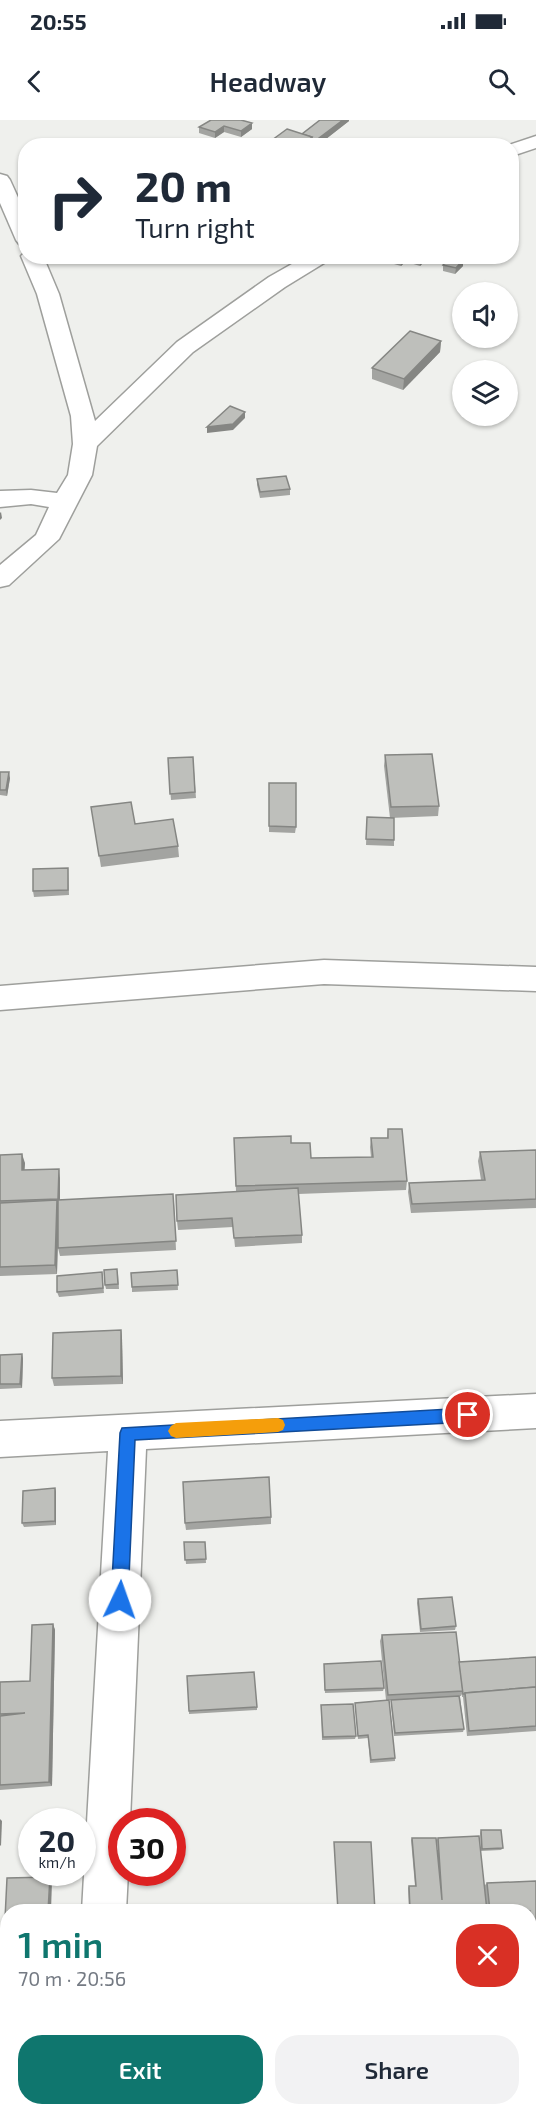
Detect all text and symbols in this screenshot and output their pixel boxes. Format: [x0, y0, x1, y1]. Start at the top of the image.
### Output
text: 20:55 [30, 8, 87, 34]
icon: back [18, 65, 51, 98]
text: Headway [210, 65, 326, 97]
icon: search [485, 65, 518, 98]
text: 20 m [135, 160, 232, 210]
icon: right [36, 162, 114, 240]
text: Turn right [135, 211, 255, 243]
map controls [452, 282, 518, 426]
button: sound [452, 282, 518, 348]
button: layers [452, 360, 518, 426]
pin [442, 1389, 493, 1440]
icon: arrive [451, 1398, 484, 1431]
position arrow [88, 1568, 152, 1632]
speed limit sign: 30 [108, 1808, 186, 1886]
text: 20 [39, 1822, 75, 1858]
text: km/h [38, 1853, 76, 1871]
text: 1 min [18, 1922, 103, 1965]
button: close [456, 1924, 519, 1987]
text: 70 m · 20:56 [18, 1966, 126, 1990]
button: Exit [18, 2035, 263, 2104]
button: Share [275, 2035, 519, 2104]

